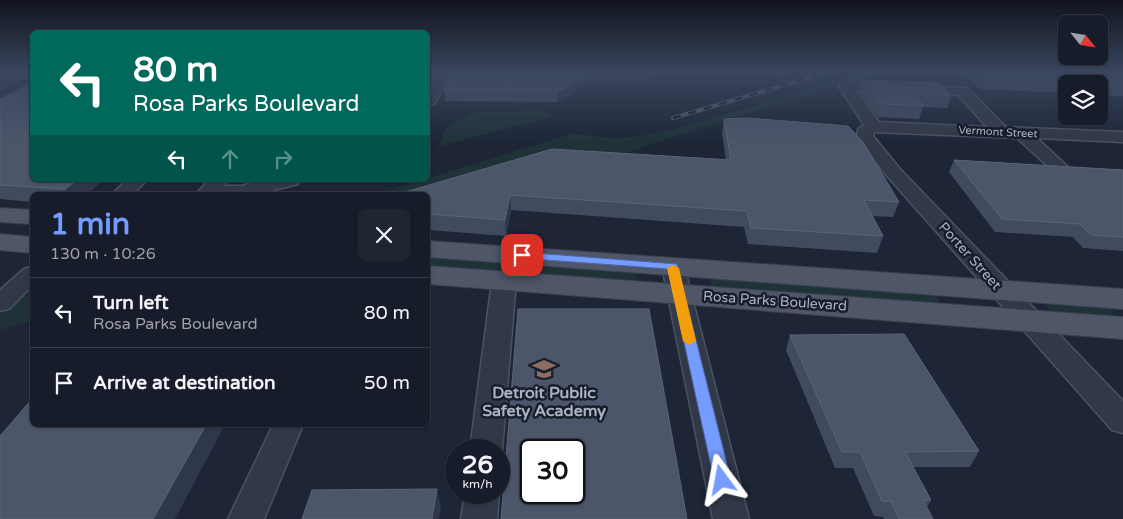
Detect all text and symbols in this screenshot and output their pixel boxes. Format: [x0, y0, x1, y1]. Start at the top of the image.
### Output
north arrow [1058, 15, 1108, 65]
map controls [1058, 15, 1108, 125]
text: 80 m [133, 49, 218, 91]
icon: left [50, 50, 115, 115]
button: layers [1058, 75, 1108, 125]
text: Rosa Parks Boulevard [133, 91, 359, 117]
street label: Vermont Street [958, 123, 1038, 141]
icon: left [163, 145, 191, 173]
icon: ahead [216, 145, 244, 173]
icon: right [269, 145, 297, 173]
text: 1 min [50, 206, 130, 243]
button: close [358, 209, 410, 261]
street label: Porter Street [935, 219, 1005, 294]
pin [501, 234, 543, 276]
icon: arrive [508, 241, 536, 269]
text: 130 m · 10:26 [50, 244, 156, 264]
street label: Rosa Parks Boulevard [703, 287, 847, 315]
text: Turn left [93, 292, 169, 314]
icon: left [50, 299, 78, 327]
text: 80 m [364, 302, 410, 324]
text: Rosa Parks Boulevard [93, 314, 258, 334]
school or university icon: Detroit Public Safety Academy [531, 356, 557, 382]
icon: arrive [50, 369, 78, 397]
text: Arrive at destination [93, 372, 276, 394]
text: 50 m [364, 372, 410, 394]
place label: Detroit Public Safety Academy [482, 383, 606, 421]
speed limit sign: 30 [520, 439, 585, 504]
text: 26 [462, 450, 493, 480]
position arrow [695, 453, 747, 505]
text: km/h [462, 477, 493, 491]

